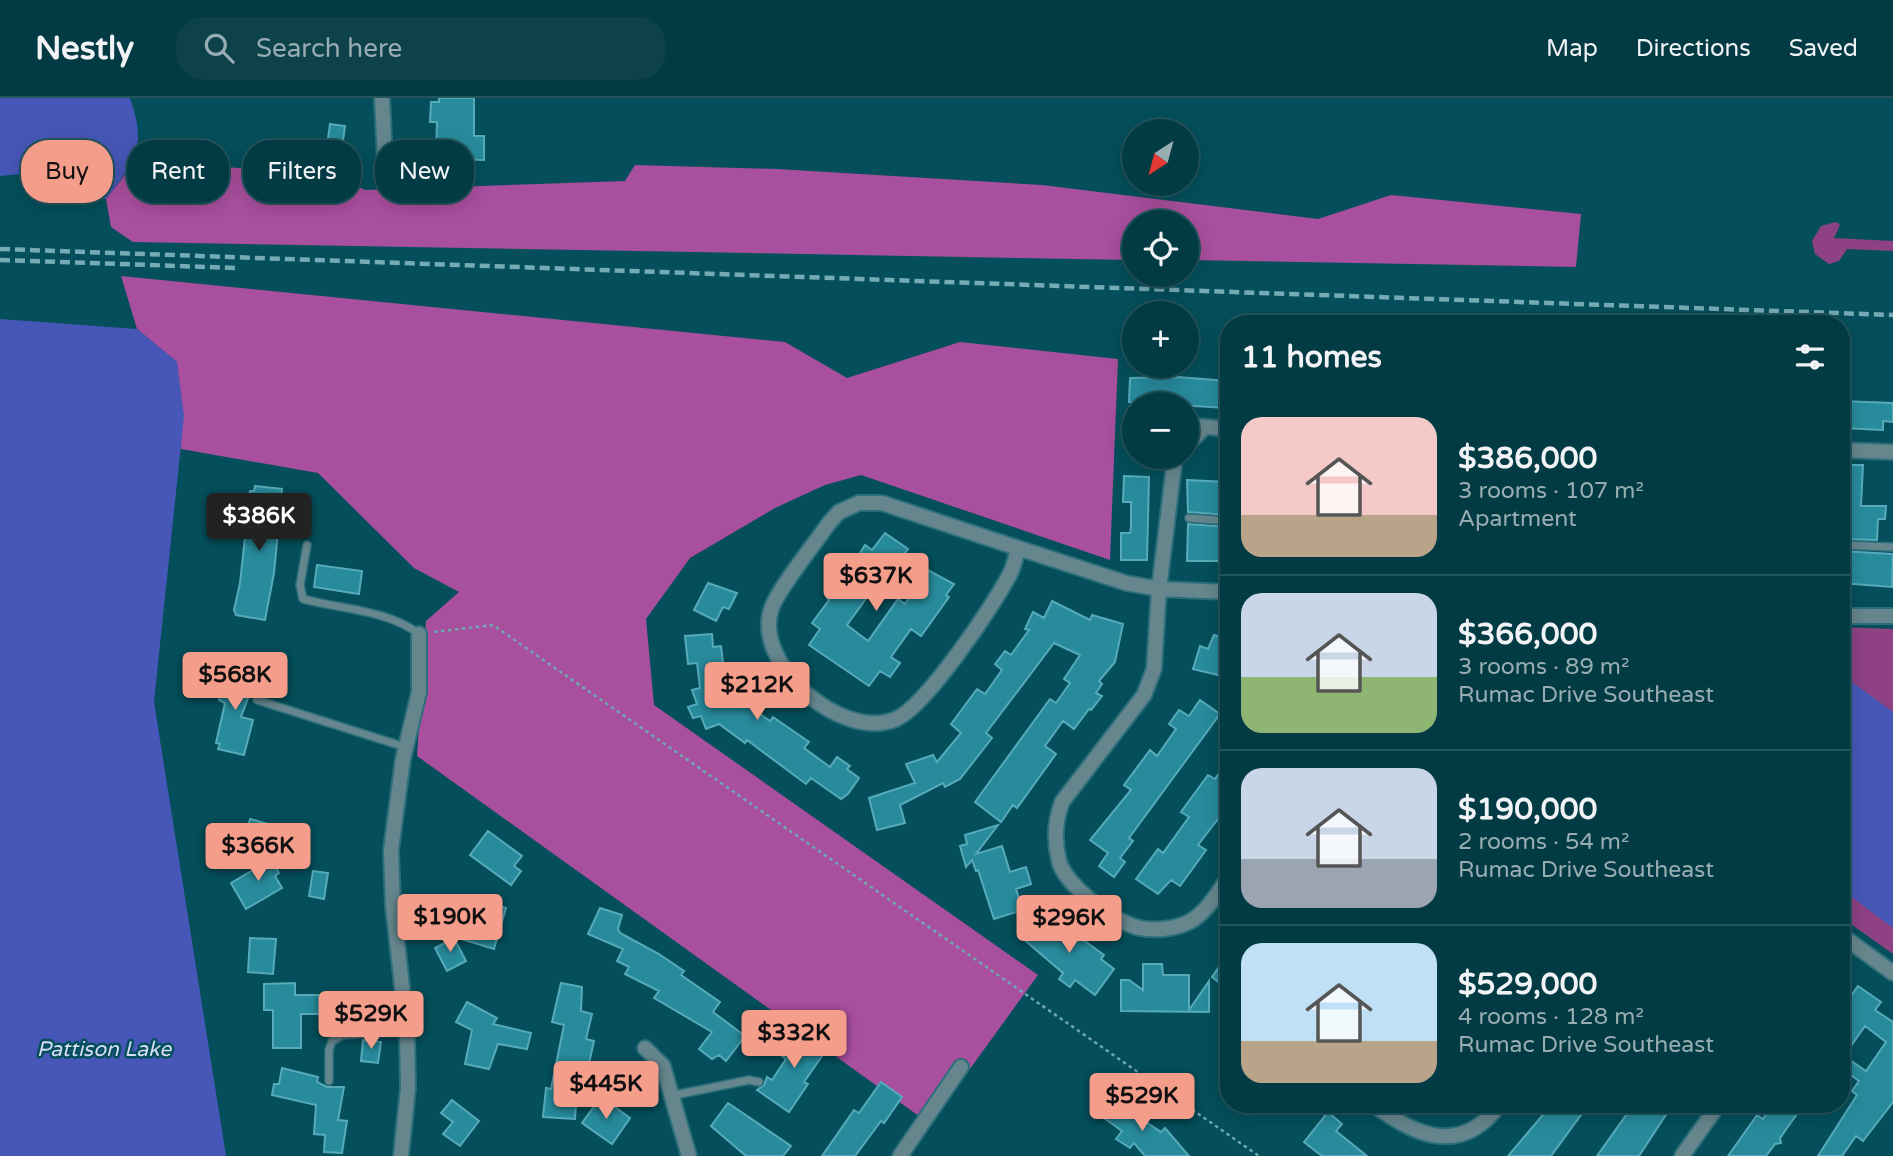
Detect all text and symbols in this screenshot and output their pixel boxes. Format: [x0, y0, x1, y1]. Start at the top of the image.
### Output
search box [176, 17, 666, 80]
text: Nestly [35, 29, 134, 68]
icon: search [200, 29, 238, 67]
text: Search here [256, 33, 402, 64]
text: Map [1546, 34, 1598, 63]
text: Directions [1636, 34, 1751, 63]
text: Saved [1789, 34, 1858, 63]
north arrow [1122, 119, 1199, 196]
map controls [1122, 119, 1199, 469]
chip: Buy [21, 140, 113, 203]
chip: Rent [127, 140, 229, 203]
chip: Filters [243, 140, 361, 203]
chip: New [375, 140, 474, 203]
button: locate [1122, 210, 1199, 287]
button: + [1122, 301, 1199, 378]
icon: filters [1791, 338, 1829, 376]
text: 11 homes [1241, 339, 1382, 376]
button: − [1122, 392, 1199, 469]
text: $386,000 [1458, 440, 1597, 477]
icon: home [1297, 445, 1381, 529]
text: 3 rooms · 107 m² [1458, 477, 1644, 505]
pin: $386K [210, 494, 308, 553]
text: $386K [223, 502, 295, 530]
text: Apartment [1458, 505, 1577, 533]
pin: $637K [827, 554, 925, 613]
text: $637K [840, 562, 912, 590]
text: $366,000 [1458, 616, 1597, 653]
icon: home [1297, 621, 1381, 705]
pin: $568K [186, 652, 284, 712]
text: 3 rooms · 89 m² [1458, 653, 1629, 681]
text: $568K [199, 661, 271, 689]
pin: $212K [708, 662, 806, 722]
text: $212K [721, 671, 793, 699]
text: Rumac Drive Southeast [1458, 681, 1714, 709]
text: $190,000 [1458, 791, 1597, 828]
icon: home [1297, 796, 1381, 880]
pin: $366K [209, 824, 307, 883]
text: 2 rooms · 54 m² [1458, 828, 1629, 856]
text: $366K [222, 832, 294, 860]
text: Rumac Drive Southeast [1458, 856, 1714, 884]
pin: $190K [401, 894, 499, 954]
pin: $296K [1020, 896, 1118, 955]
text: $190K [414, 903, 486, 931]
text: $296K [1033, 904, 1105, 932]
text: $529,000 [1458, 966, 1597, 1003]
icon: home [1297, 971, 1381, 1055]
pin: $529K [322, 992, 420, 1051]
text: $529K [335, 1000, 407, 1028]
text: 4 rooms · 128 m² [1458, 1003, 1644, 1031]
pin: $332K [745, 1010, 843, 1070]
text: $332K [758, 1019, 830, 1047]
text: Rumac Drive Southeast [1458, 1031, 1714, 1059]
water label: Pattison Lake [37, 1037, 172, 1062]
pin: $445K [557, 1062, 655, 1121]
text: $445K [570, 1070, 642, 1098]
pin: $529K [1093, 1074, 1191, 1133]
text: $529K [1106, 1082, 1178, 1110]

